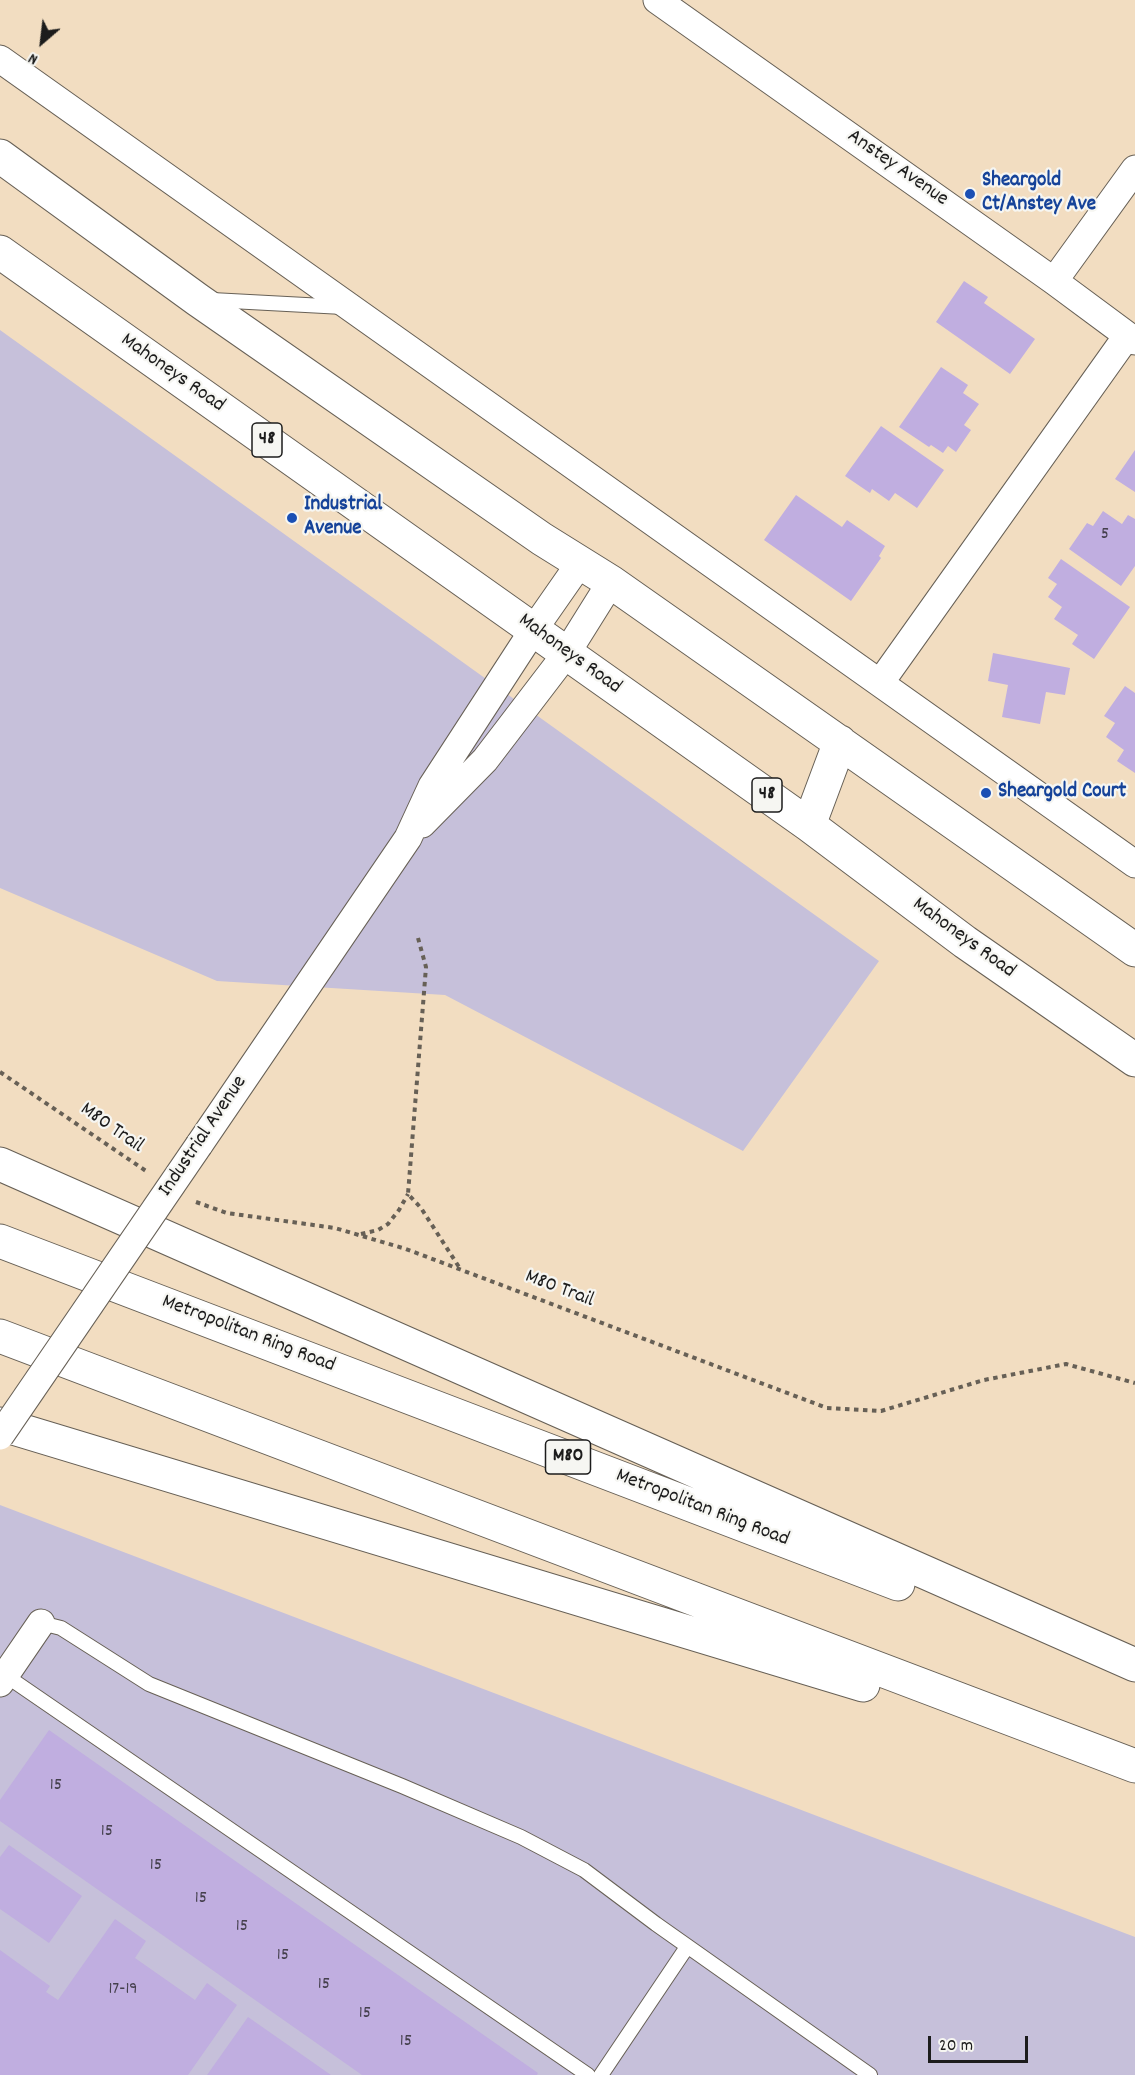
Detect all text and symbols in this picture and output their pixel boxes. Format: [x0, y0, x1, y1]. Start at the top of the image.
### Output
north arrow [12, 12, 72, 72]
text: N [24, 46, 42, 70]
street label: Anstey Avenue [842, 125, 952, 213]
place label: Sheargold Ct/Anstey Ave [982, 169, 1096, 219]
marker: Sheargold Ct/Anstey Ave [963, 187, 977, 201]
street label: Mahoneys Road [115, 329, 229, 419]
road number: 48 [252, 423, 282, 457]
place label: Industrial Avenue [304, 493, 382, 543]
marker: Industrial Avenue [285, 511, 299, 525]
house number: 5 [1101, 525, 1109, 547]
street label: Mahoneys Road [512, 609, 626, 701]
road number: 48 [752, 778, 782, 812]
place label: Sheargold Court [998, 780, 1126, 806]
marker: Sheargold Court [979, 786, 993, 800]
street label: Mahoneys Road [906, 893, 1020, 985]
street label: Industrial Avenue [154, 1072, 254, 1202]
street label: M80 Trail [74, 1098, 148, 1160]
street label: M80 Trail [521, 1265, 597, 1315]
street label: Metropolitan Ring Road [158, 1290, 338, 1380]
road number: M80 [546, 1440, 590, 1474]
street label: Metropolitan Ring Road [612, 1464, 792, 1554]
house number: 15 [50, 1776, 62, 1798]
house number: 15 [101, 1822, 113, 1844]
house number: 15 [150, 1856, 162, 1878]
house number: 15 [195, 1889, 207, 1911]
house number: 15 [236, 1917, 248, 1939]
house number: 15 [277, 1946, 289, 1968]
house number: 15 [318, 1975, 330, 1997]
house number: 17-19 [108, 1980, 138, 2002]
house number: 15 [359, 2004, 371, 2026]
scale bar [931, 2024, 1032, 2062]
house number: 15 [400, 2032, 412, 2054]
text: 20 m [939, 2034, 973, 2059]

